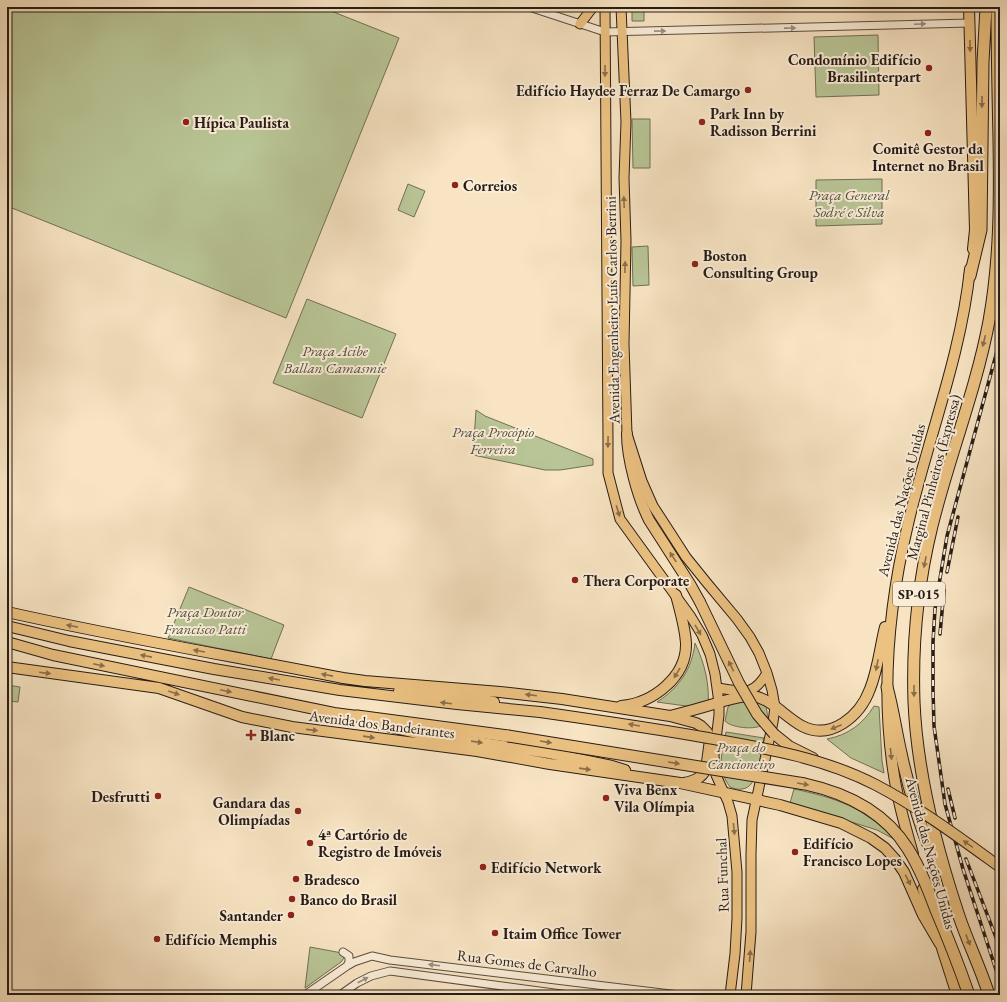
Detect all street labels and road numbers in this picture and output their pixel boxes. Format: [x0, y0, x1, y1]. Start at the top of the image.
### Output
street label: Avenida Engenheiro Luís Carlos Berrini [601, 196, 624, 425]
street label: Marginal Pinheiros (Expressa) [902, 392, 964, 562]
street label: Avenida das Nações Unidas [873, 421, 929, 579]
road number: SP-015 [893, 582, 945, 606]
street label: Avenida dos Bandeirantes [307, 706, 456, 742]
street label: Avenida das Nações Unidas [901, 774, 961, 931]
street label: Rua Funchal [711, 837, 733, 913]
street label: Rua Gomes de Carvalho [456, 945, 598, 981]

